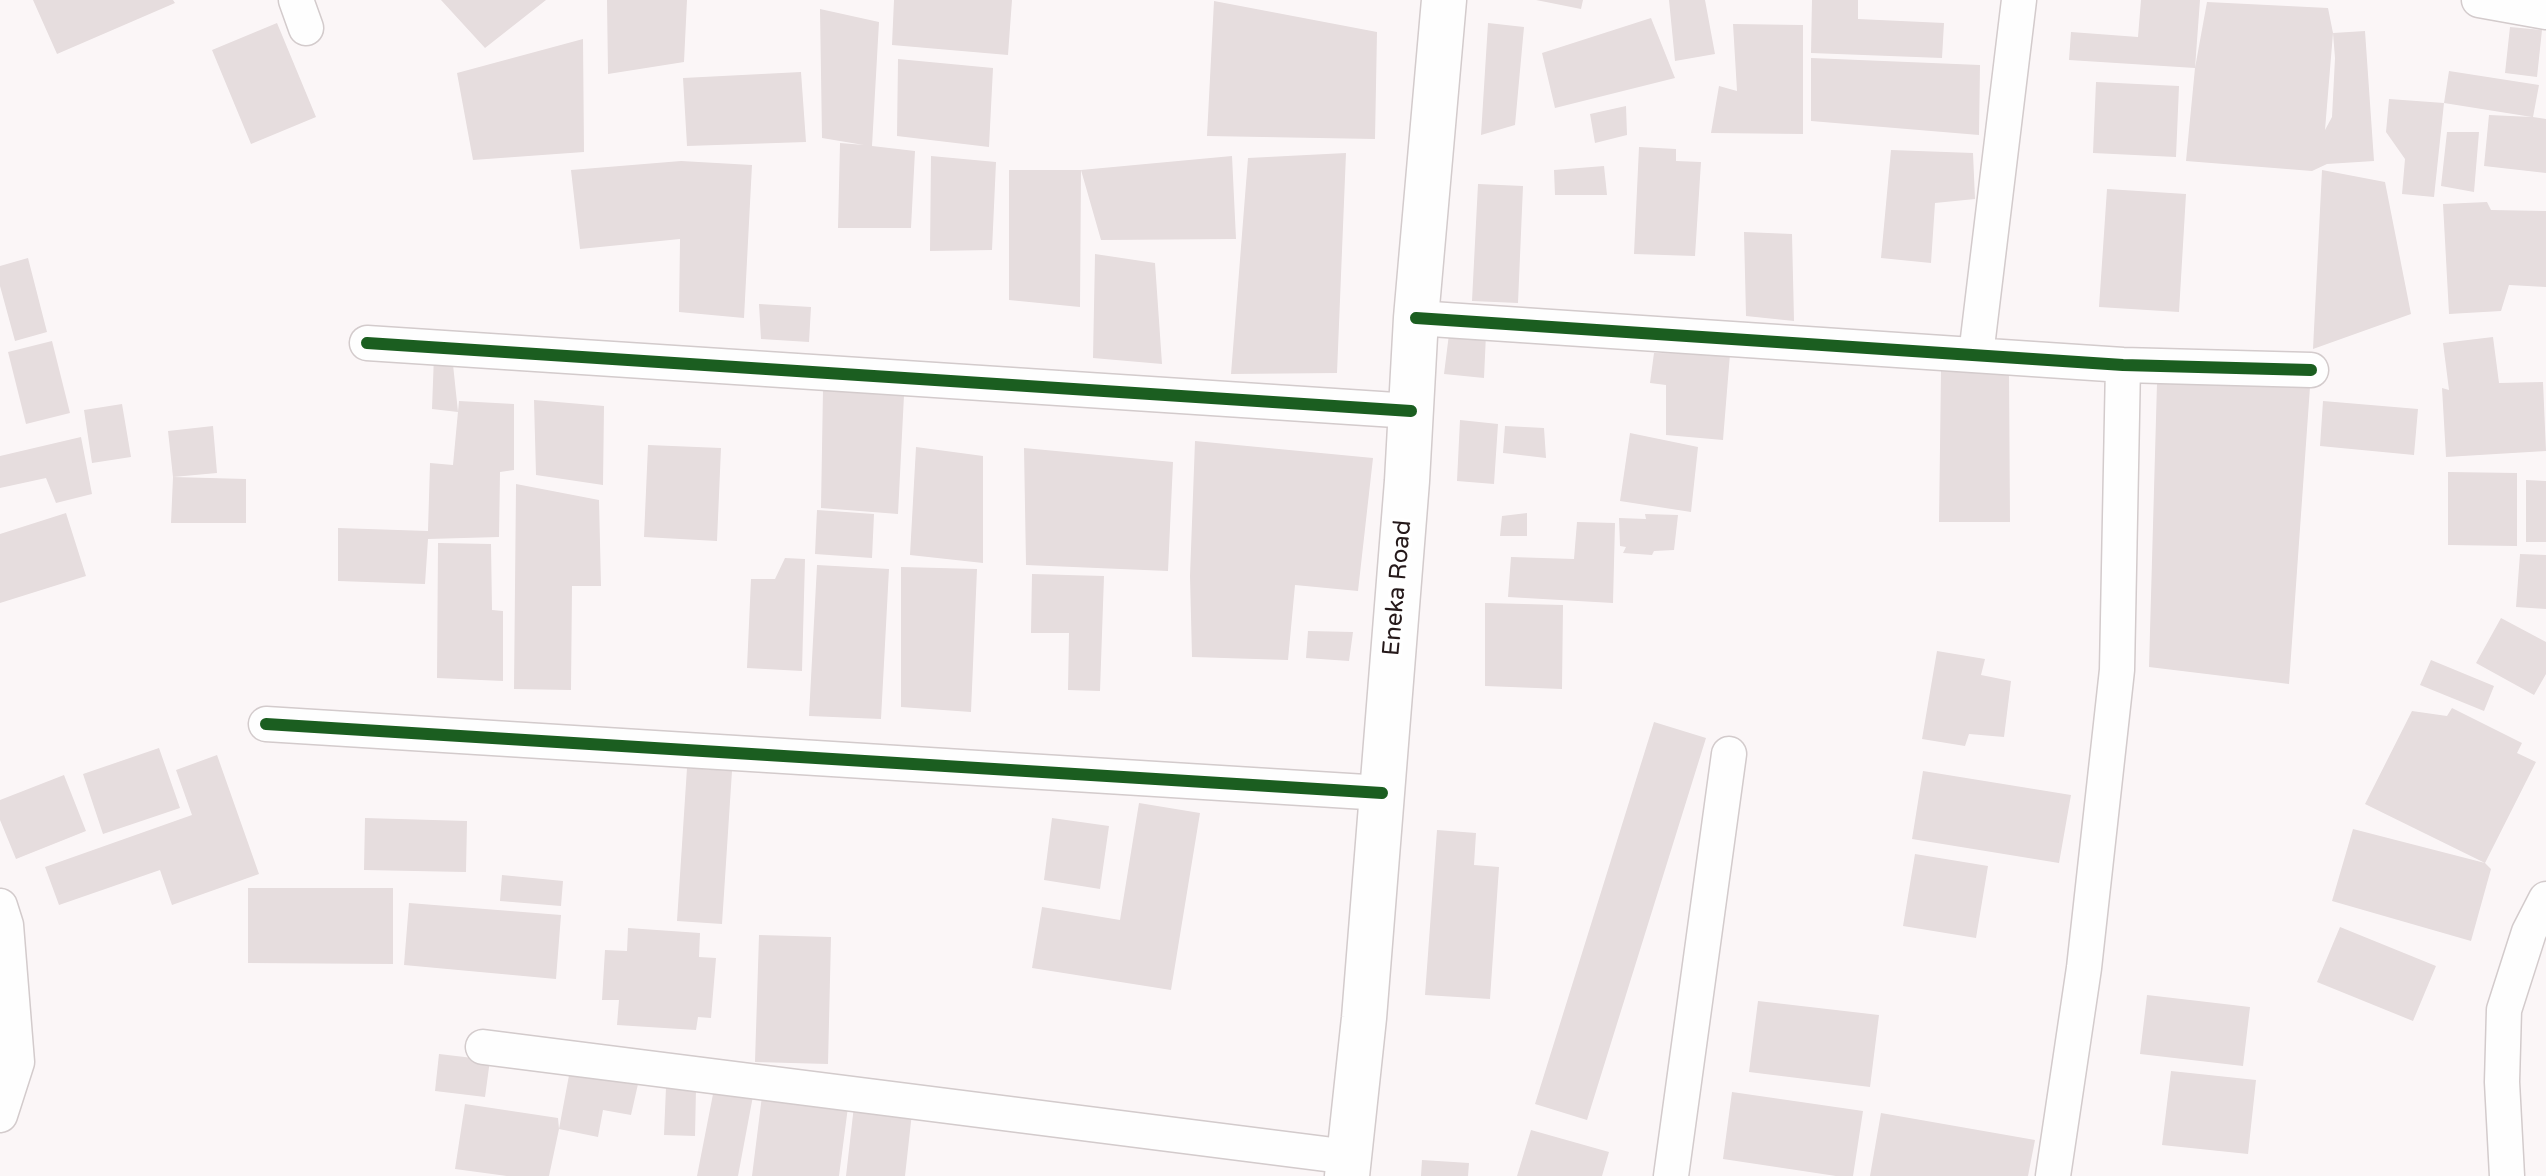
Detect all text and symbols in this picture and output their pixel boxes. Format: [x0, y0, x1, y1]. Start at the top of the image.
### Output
street label: Eneka Road [1378, 519, 1418, 657]

